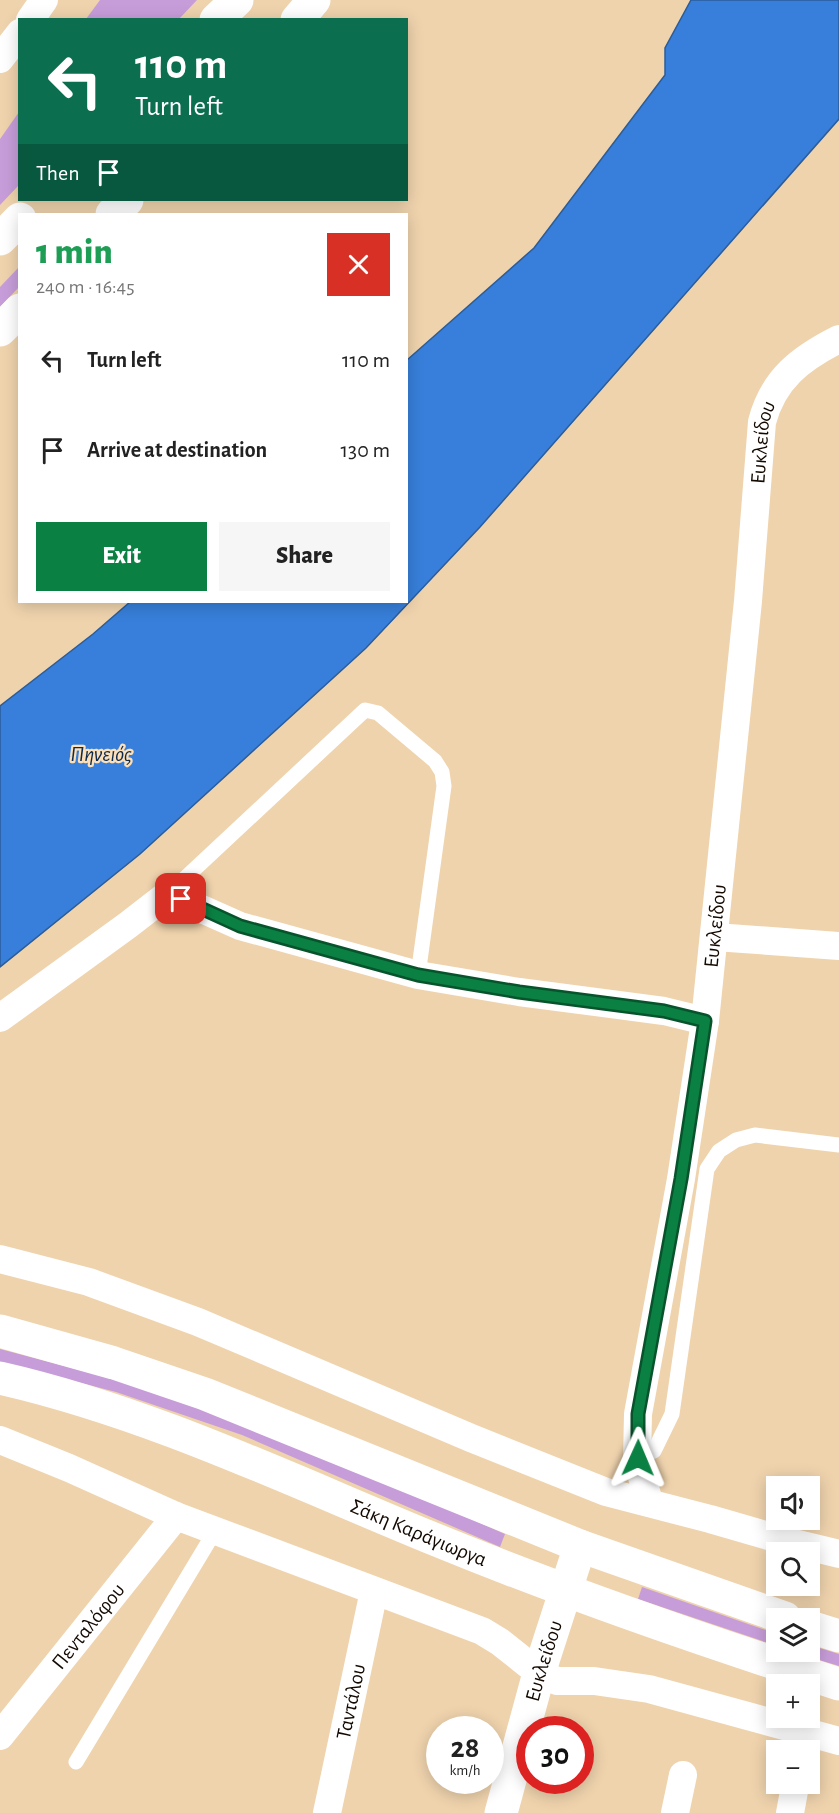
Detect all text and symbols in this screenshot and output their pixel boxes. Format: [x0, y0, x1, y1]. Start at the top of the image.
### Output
icon: left [36, 42, 114, 120]
text: 110 m [135, 44, 227, 86]
text: Turn left [135, 93, 223, 120]
icon: arrive [92, 156, 125, 189]
text: Then [36, 162, 80, 184]
button: close [327, 233, 390, 296]
text: 1 min [36, 234, 113, 270]
text: 240 m · 16:45 [36, 277, 135, 297]
icon: left [36, 344, 69, 377]
text: Turn left [87, 349, 161, 371]
text: 110 m [342, 349, 390, 371]
street label: Ευκλείδου [747, 397, 779, 485]
icon: arrive [36, 434, 69, 467]
text: Arrive at destination [87, 439, 267, 461]
text: 130 m [341, 439, 390, 461]
button: Exit [36, 522, 207, 591]
button: Share [219, 522, 390, 591]
water label: Πηνειός [70, 743, 132, 765]
pin [155, 873, 206, 924]
icon: arrive [164, 882, 197, 915]
street label: Ευκλείδου [700, 883, 729, 969]
position arrow [606, 1426, 670, 1490]
map controls [766, 1476, 820, 1794]
button: sound [766, 1476, 820, 1530]
street label: Σάκη Καράγιωργα [348, 1495, 490, 1570]
button: search [766, 1542, 820, 1596]
street label: Πενταλόφου [48, 1579, 129, 1673]
button: layers [766, 1608, 820, 1662]
street label: Ευκλείδου [521, 1618, 566, 1704]
street label: Ταντάλου [332, 1662, 369, 1741]
button: + [766, 1674, 820, 1728]
speed limit sign: 30 [516, 1716, 594, 1794]
text: 28 [451, 1733, 479, 1763]
button: − [766, 1740, 820, 1794]
text: km/h [450, 1763, 480, 1778]

